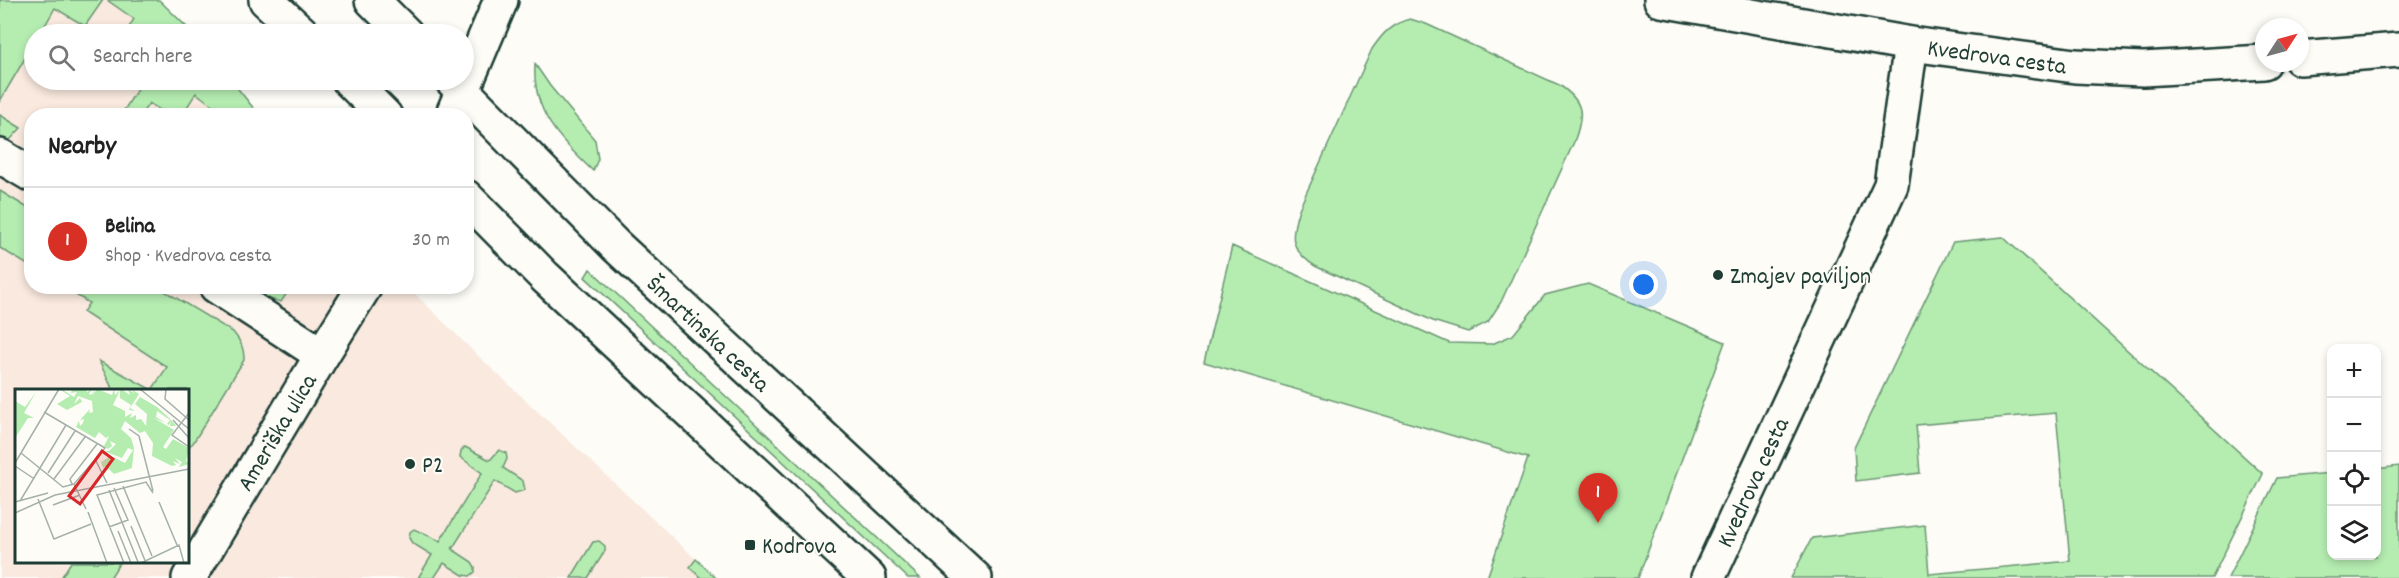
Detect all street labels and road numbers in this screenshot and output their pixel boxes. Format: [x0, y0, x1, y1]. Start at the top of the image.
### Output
street label: Kvedrova cesta [1925, 32, 2069, 86]
street label: Šmartinska cesta [638, 269, 777, 402]
street label: Ameriška ulica [230, 368, 327, 499]
street label: Kvedrova cesta [1710, 412, 1800, 554]

